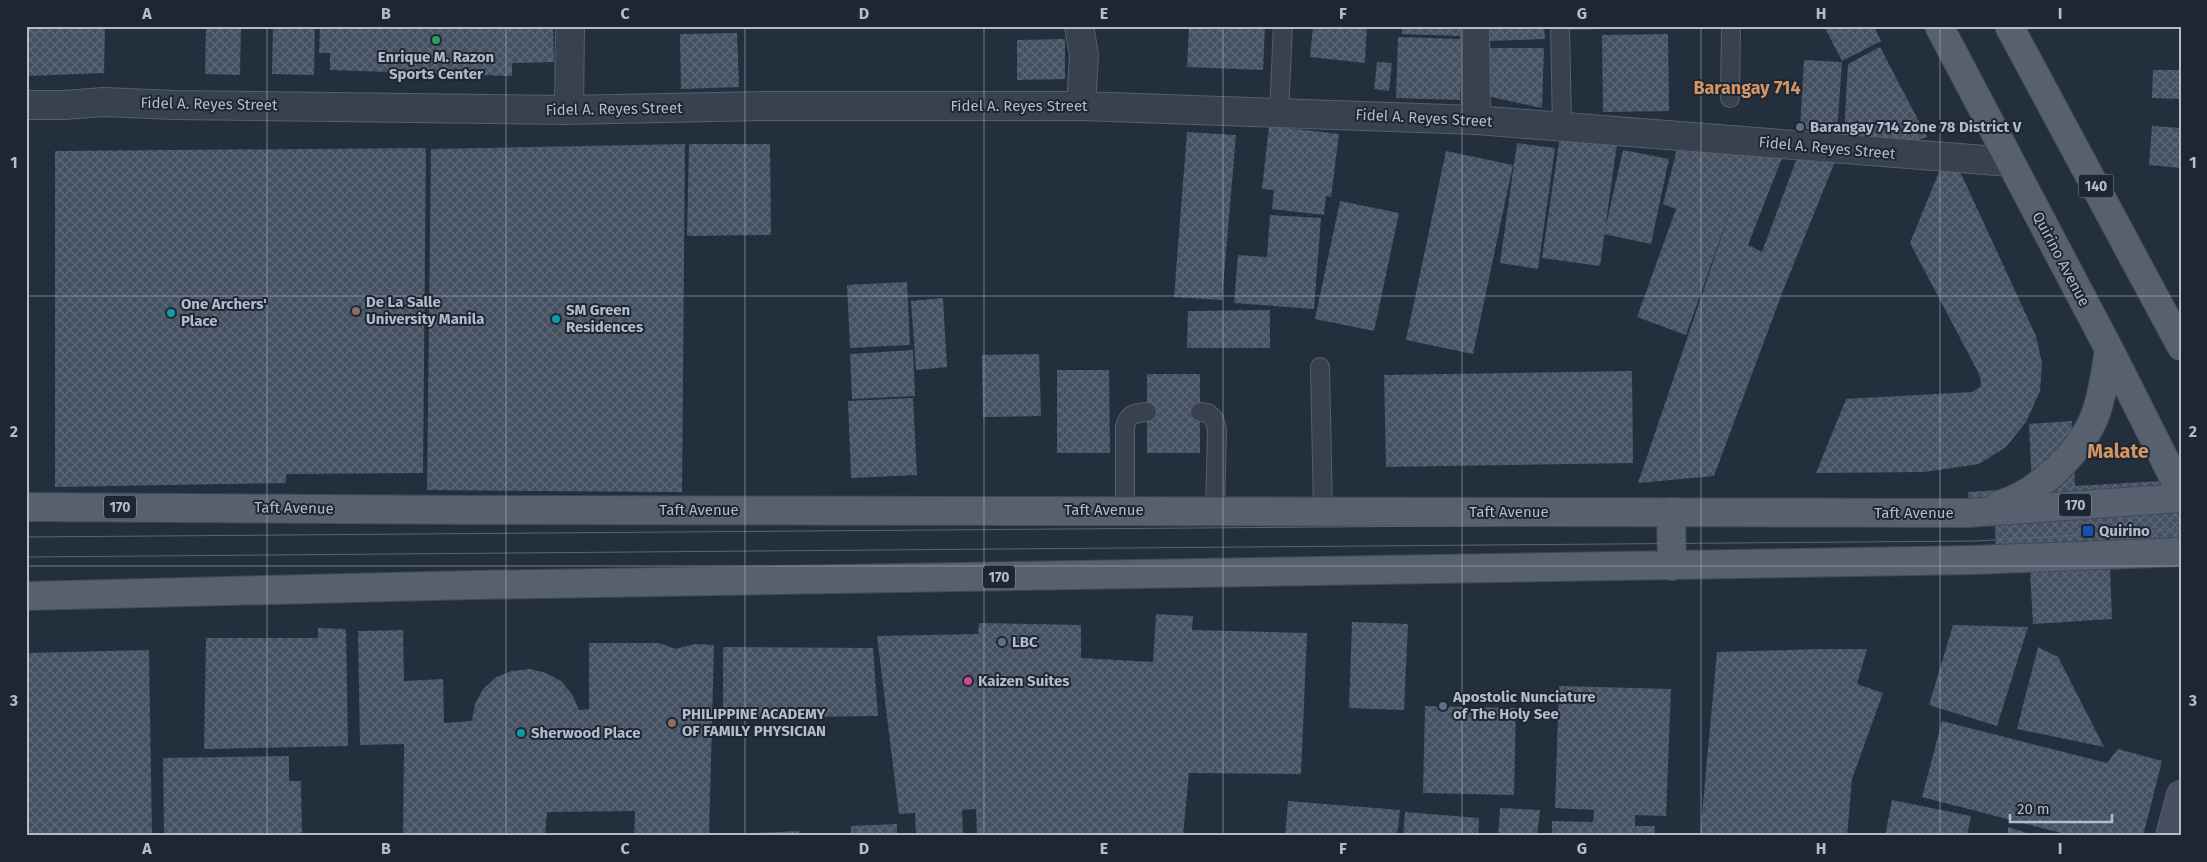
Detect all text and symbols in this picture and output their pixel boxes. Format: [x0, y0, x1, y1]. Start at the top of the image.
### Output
text: A [141, 4, 152, 23]
text: B [381, 4, 391, 23]
text: C [620, 4, 630, 23]
text: D [859, 4, 869, 23]
text: E [1100, 4, 1108, 23]
text: F [1339, 4, 1347, 23]
text: G [1577, 4, 1587, 23]
text: H [1816, 4, 1826, 23]
text: I [2058, 4, 2062, 23]
marker: Enrique M. Razon Sports Center [430, 34, 442, 46]
place label: Enrique M. Razon Sports Center [378, 48, 494, 83]
district label: Barangay 714 [1693, 77, 1801, 99]
street label: Fidel A. Reyes Street [140, 94, 278, 114]
street label: Fidel A. Reyes Street [951, 97, 1088, 115]
street label: Fidel A. Reyes Street [545, 99, 683, 119]
street label: Fidel A. Reyes Street [1355, 105, 1493, 131]
place label: Barangay 714 Zone 78 District V [1810, 118, 2022, 136]
marker: Barangay 714 Zone 78 District V [1794, 121, 1806, 133]
street label: Fidel A. Reyes Street [1758, 133, 1897, 163]
text: 1 [10, 153, 18, 172]
text: 1 [2189, 153, 2197, 172]
road number: 140 [2078, 175, 2114, 198]
street label: Quirino Avenue [2028, 209, 2094, 309]
place label: De La Salle University Manila [366, 293, 484, 328]
place label: One Archers' Place [181, 295, 267, 330]
place label: SM Green Residences [566, 301, 643, 336]
marker: De La Salle University Manila [350, 305, 362, 317]
marker: One Archers' Place [165, 307, 177, 319]
marker: SM Green Residences [550, 313, 562, 325]
text: 2 [10, 422, 18, 441]
text: 2 [2189, 422, 2197, 441]
district label: Malate [2087, 439, 2149, 463]
road number: 170 [2059, 494, 2091, 516]
road number: 170 [104, 496, 136, 518]
street label: Taft Avenue [254, 498, 334, 518]
street label: Taft Avenue [659, 501, 739, 519]
street label: Taft Avenue [1064, 501, 1144, 519]
street label: Taft Avenue [1469, 503, 1549, 521]
street label: Taft Avenue [1874, 504, 1954, 522]
place label: Quirino [2099, 522, 2150, 540]
marker: Quirino [2081, 524, 2095, 538]
road number: 170 [983, 566, 1015, 588]
place label: LBC [1012, 633, 1038, 651]
marker: LBC [996, 636, 1008, 648]
place label: Kaizen Suites [978, 672, 1070, 690]
marker: Kaizen Suites [962, 675, 974, 687]
place label: Apostolic Nunciature of The Holy See [1452, 688, 1596, 723]
text: 3 [9, 691, 18, 710]
text: 3 [2188, 691, 2197, 710]
marker: Apostolic Nunciature of The Holy See [1437, 700, 1449, 712]
place label: PHILIPPINE ACADEMY OF FAMILY PHYSICIAN [682, 705, 827, 740]
marker: PHILIPPINE ACADEMY OF FAMILY PHYSICIAN [666, 717, 678, 729]
place label: Sherwood Place [531, 724, 640, 742]
marker: Sherwood Place [515, 727, 527, 739]
scale bar [2010, 792, 2112, 824]
text: 20 m [2017, 800, 2050, 818]
text: A [141, 839, 152, 858]
text: B [381, 839, 391, 858]
text: C [620, 839, 630, 858]
text: D [859, 839, 869, 858]
text: E [1100, 839, 1108, 858]
text: F [1339, 839, 1347, 858]
text: G [1577, 839, 1587, 858]
text: H [1816, 839, 1826, 858]
text: I [2058, 839, 2062, 858]

